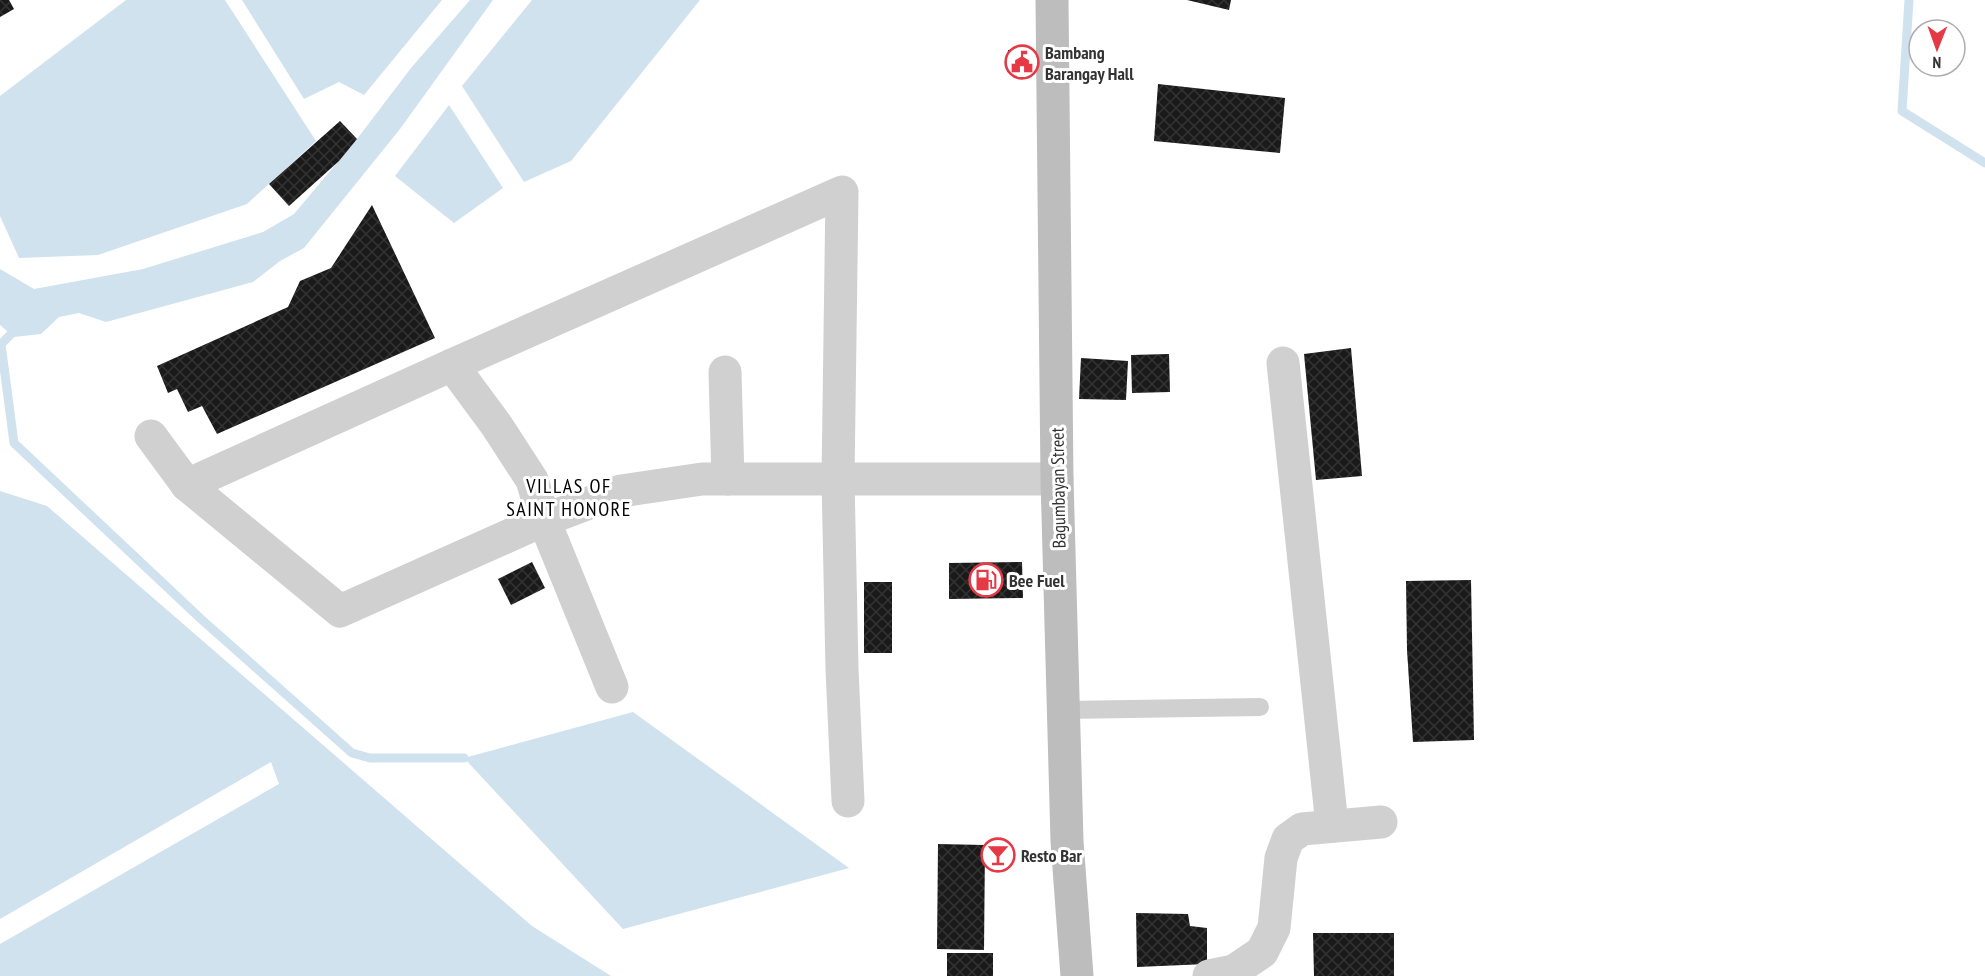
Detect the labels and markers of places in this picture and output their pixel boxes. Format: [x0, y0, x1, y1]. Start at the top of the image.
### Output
place label: Bambang Barangay Hall [1045, 41, 1134, 85]
public building icon: Bambang Barangay Hall [1004, 44, 1040, 80]
fuel station icon: Bee Fuel [968, 562, 1004, 598]
place label: Bee Fuel [1009, 569, 1065, 592]
bar icon: Resto Bar [980, 837, 1016, 873]
place label: Resto Bar [1021, 844, 1083, 867]

